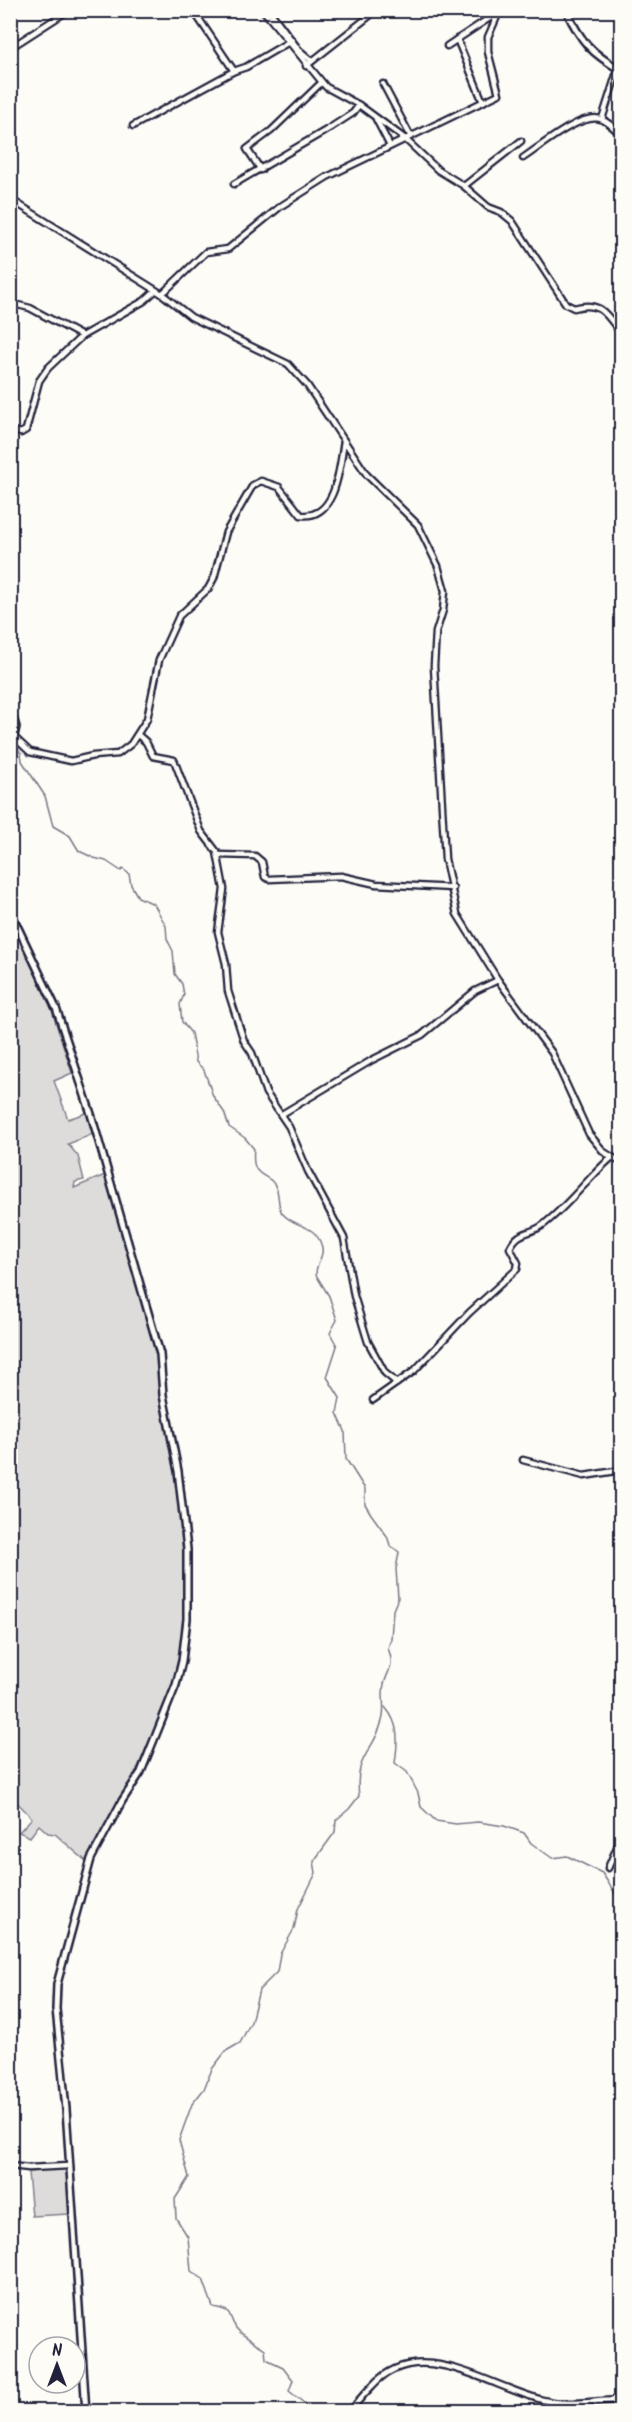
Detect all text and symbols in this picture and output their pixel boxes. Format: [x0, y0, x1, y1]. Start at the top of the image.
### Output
north arrow [27, 2335, 87, 2395]
text: N [52, 2339, 62, 2364]

